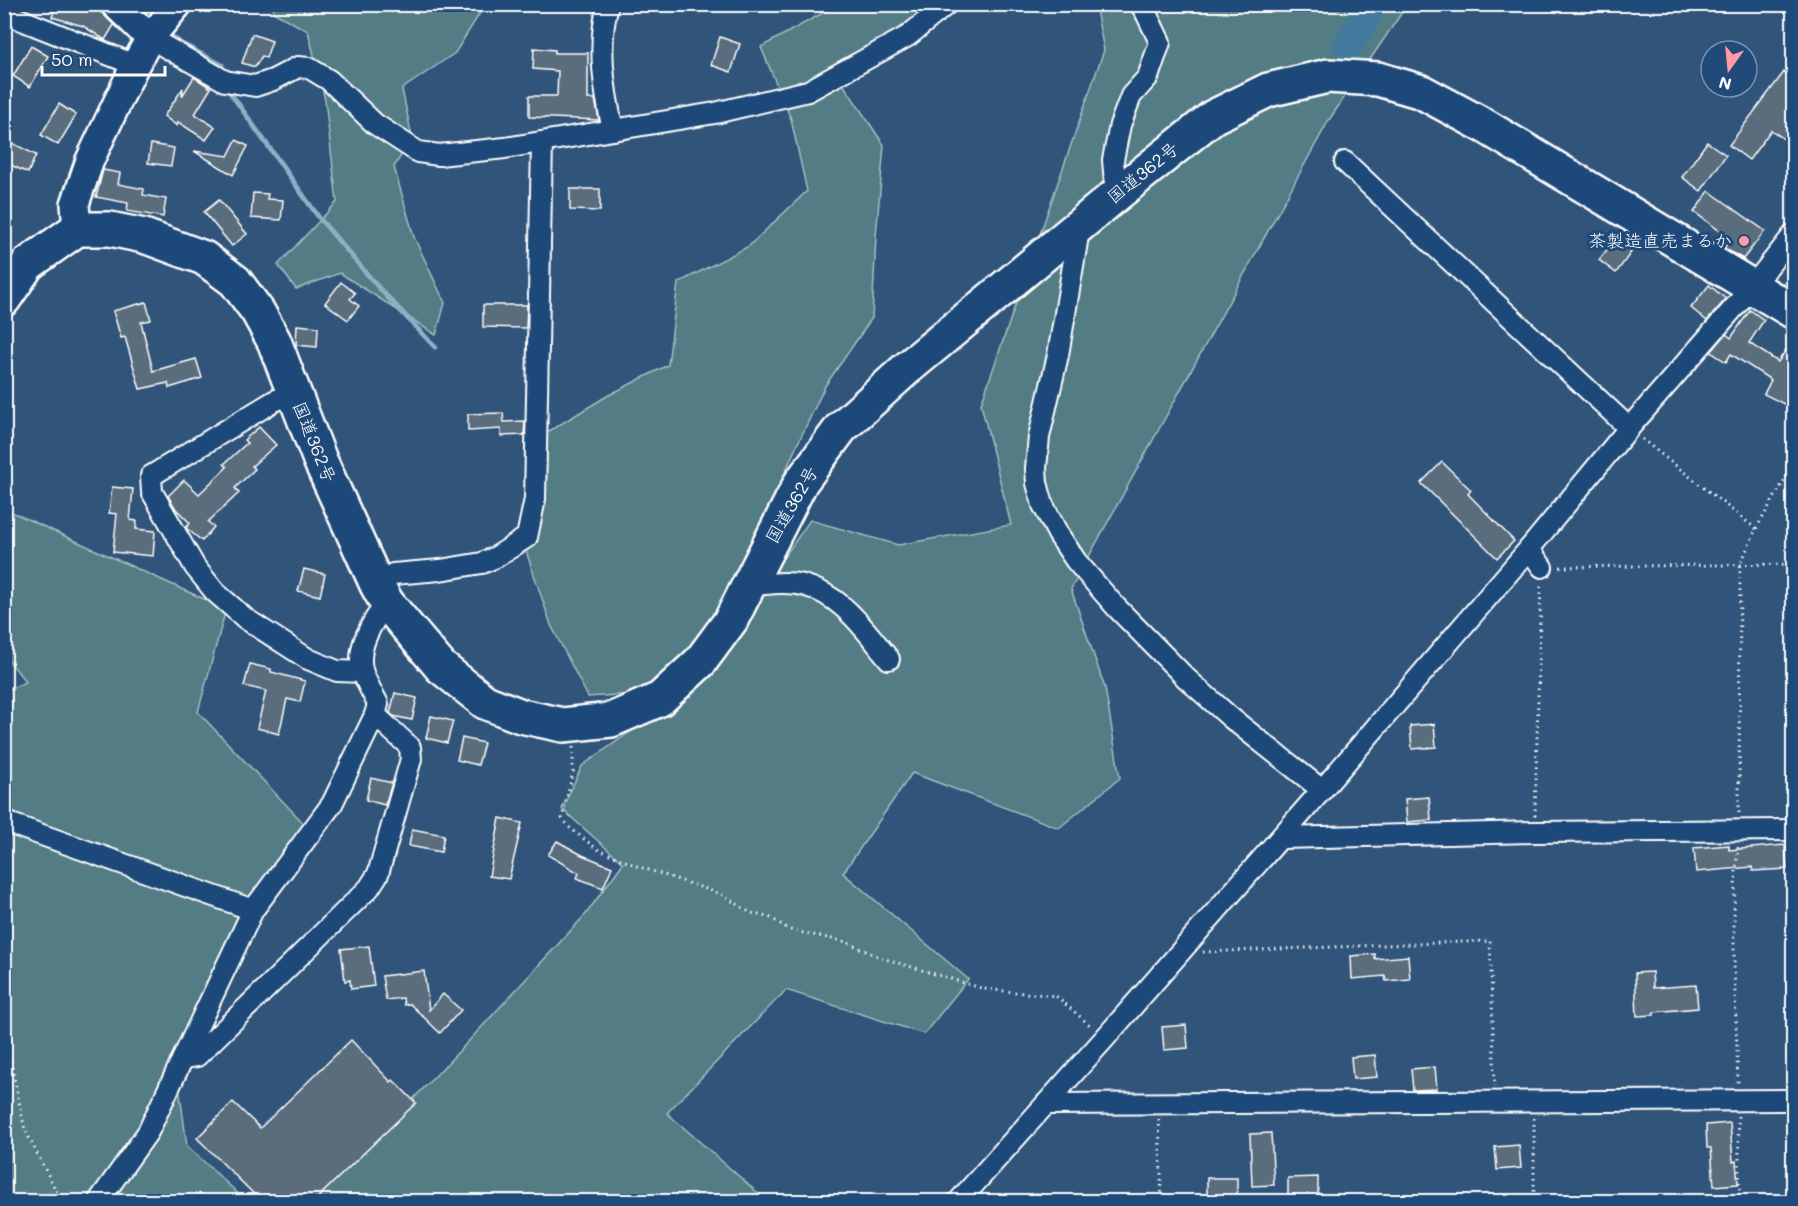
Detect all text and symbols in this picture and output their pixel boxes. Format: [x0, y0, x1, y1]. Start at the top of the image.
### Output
scale bar [42, 39, 165, 77]
north arrow [1699, 39, 1759, 99]
text: 50 m [51, 47, 93, 71]
text: N [1716, 72, 1734, 96]
street label: 国道362号 [1102, 136, 1183, 208]
place label: 茶製造直売まるか [1588, 228, 1732, 252]
marker: 茶製造直売まるか [1737, 234, 1751, 248]
street label: 国道362号 [288, 398, 342, 486]
street label: 国道362号 [759, 461, 823, 548]

